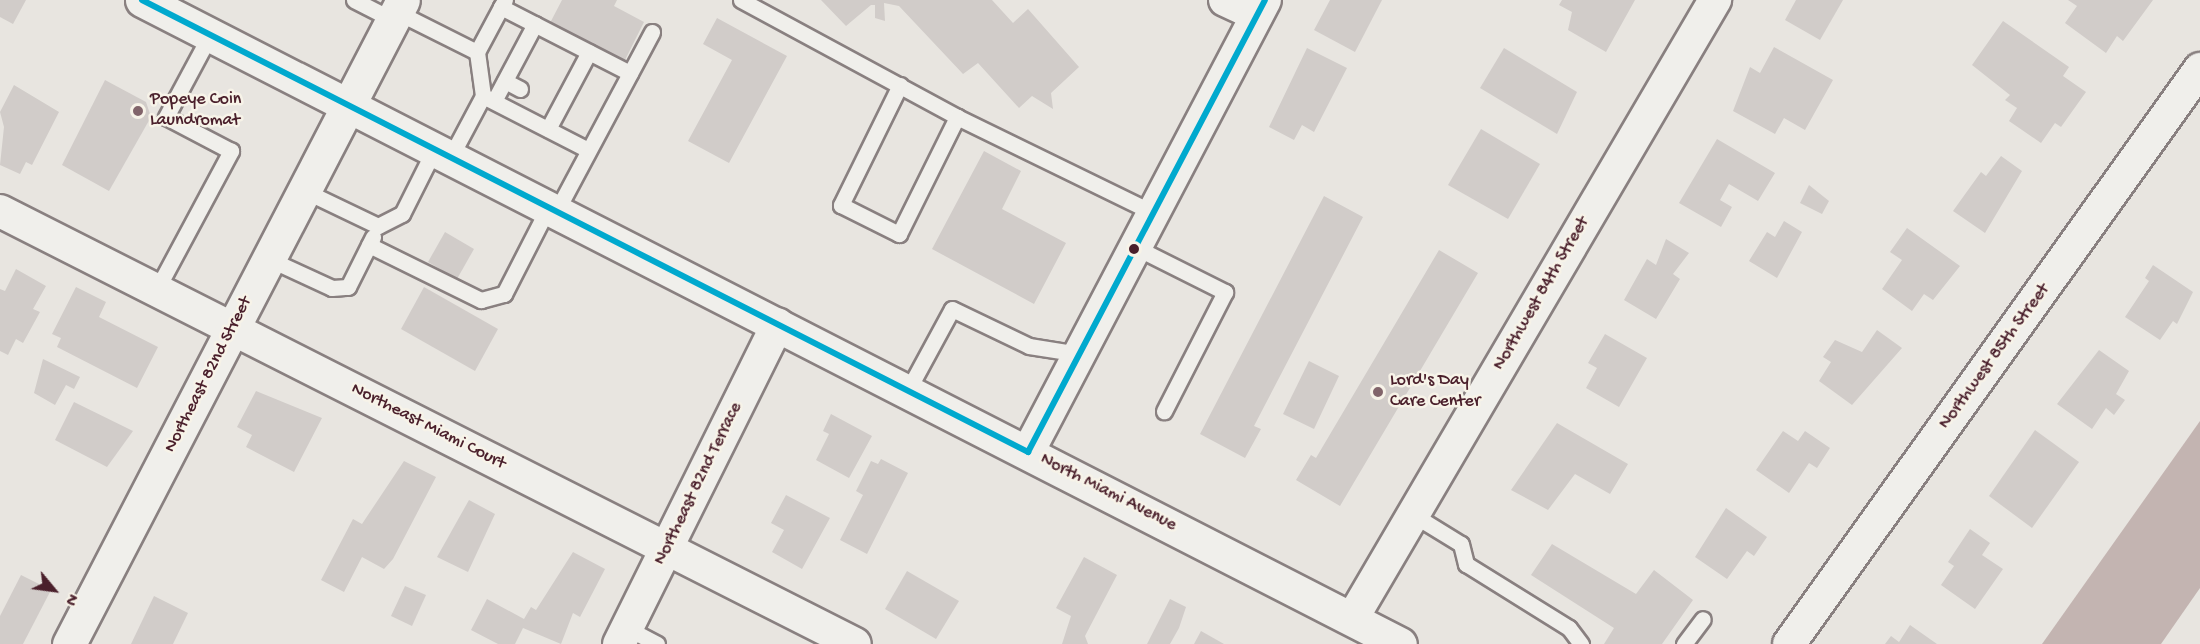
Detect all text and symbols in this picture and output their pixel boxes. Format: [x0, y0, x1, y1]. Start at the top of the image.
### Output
place label: Popeye Coin Laundromat [150, 90, 241, 132]
marker: Popeye Coin Laundromat [131, 104, 145, 118]
street label: Northwest 84th Street [1489, 213, 1595, 375]
unlabelled marker [1128, 243, 1140, 255]
street label: Northwest 85th Street [1935, 280, 2055, 434]
street label: Northeast 82nd Street [160, 293, 258, 457]
place label: Lord's Day Care Center [1390, 371, 1480, 413]
street label: Northeast Miami Court [347, 379, 509, 475]
marker: Lord's Day Care Center [1371, 385, 1385, 399]
street label: Northeast 82nd Terrace [650, 399, 748, 569]
street label: North Miami Avenue [1036, 449, 1180, 537]
north arrow [24, 560, 84, 620]
text: N [59, 590, 81, 608]

